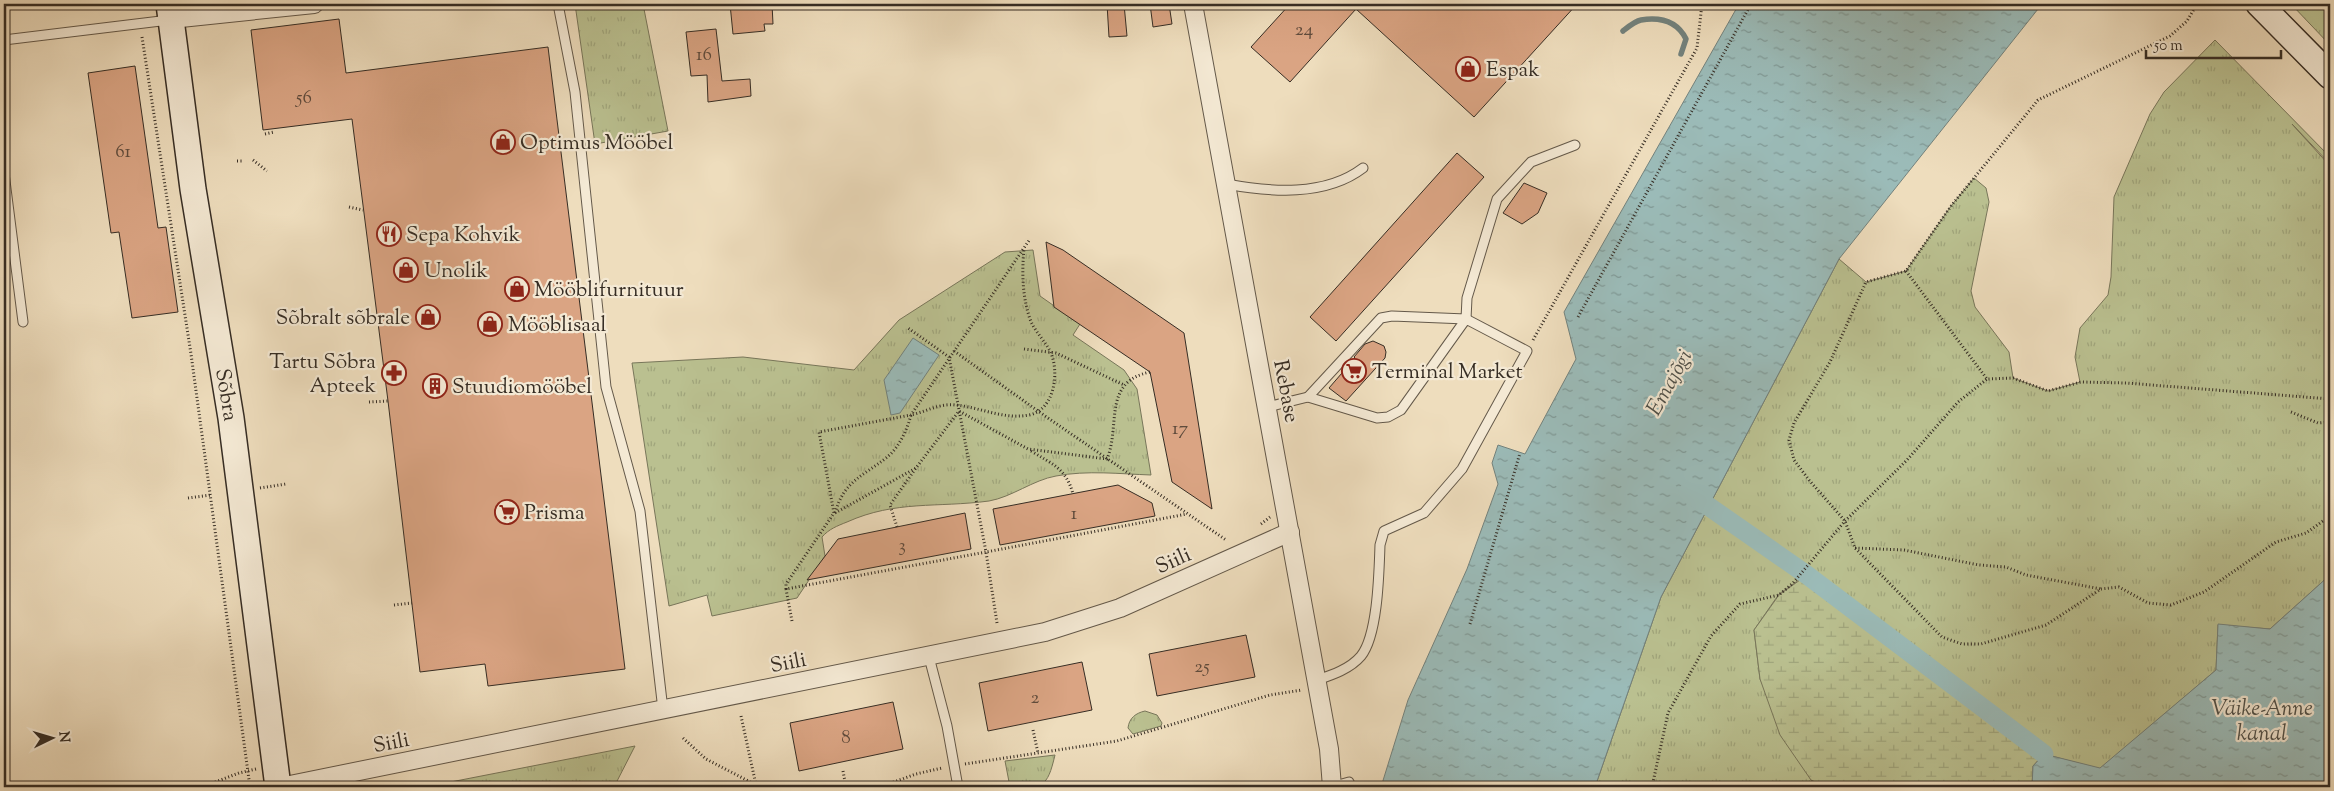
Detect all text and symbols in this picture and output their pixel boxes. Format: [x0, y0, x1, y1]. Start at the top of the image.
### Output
house number: 24 [1295, 17, 1314, 44]
scale bar [2146, 28, 2282, 60]
text: 50 m [2153, 36, 2183, 57]
house number: 16 [696, 42, 712, 69]
shop icon: Espak [1455, 56, 1481, 82]
place label: Espak [1486, 56, 1540, 86]
house number: 56 [295, 85, 312, 112]
shop icon: Optimus Mööbel [490, 129, 516, 155]
place label: Optimus Mööbel [520, 129, 674, 159]
house number: 61 [115, 139, 131, 166]
restaurant icon: Sepa Kohvik [376, 221, 402, 247]
place label: Sepa Kohvik [406, 221, 521, 251]
shop icon: Unolik [393, 257, 419, 283]
place label: Unolik [424, 257, 489, 287]
shop icon: Mööblifurnituur [504, 276, 530, 302]
place label: Mööblifurnituur [534, 276, 684, 306]
place label: Sõbralt sõbrale [276, 304, 410, 334]
shop icon: Sõbralt sõbrale [415, 304, 441, 330]
shop icon: Mööblisaal [477, 311, 503, 337]
place label: Mööblisaal [508, 311, 607, 341]
water label: Emajõgi [1639, 345, 1702, 422]
place label: Tartu Sõbra Apteek [269, 348, 377, 402]
street label: Rebase [1264, 357, 1306, 425]
supermarket icon: Terminal Market [1341, 358, 1367, 384]
place label: Terminal Market [1372, 358, 1523, 388]
pharmacy icon: Tartu Sõbra Apteek [381, 360, 407, 386]
street label: Sõbra [206, 366, 244, 424]
building icon: Stuudiomööbel [422, 373, 448, 399]
place label: Stuudiomööbel [452, 373, 592, 403]
house number: 17 [1172, 416, 1188, 443]
supermarket icon: Prisma [494, 499, 520, 525]
place label: Prisma [524, 499, 585, 529]
house number: 1 [1071, 501, 1078, 528]
house number: 3 [898, 533, 906, 560]
street label: Siili [1151, 541, 1197, 583]
street label: Siili [768, 646, 809, 682]
house number: 25 [1194, 654, 1210, 681]
house number: 2 [1031, 685, 1040, 712]
water label: Väike-Anne kanal [2211, 694, 2313, 751]
north arrow [28, 714, 78, 764]
house number: 8 [841, 725, 851, 752]
street label: Siili [371, 726, 412, 762]
text: N [53, 731, 73, 743]

